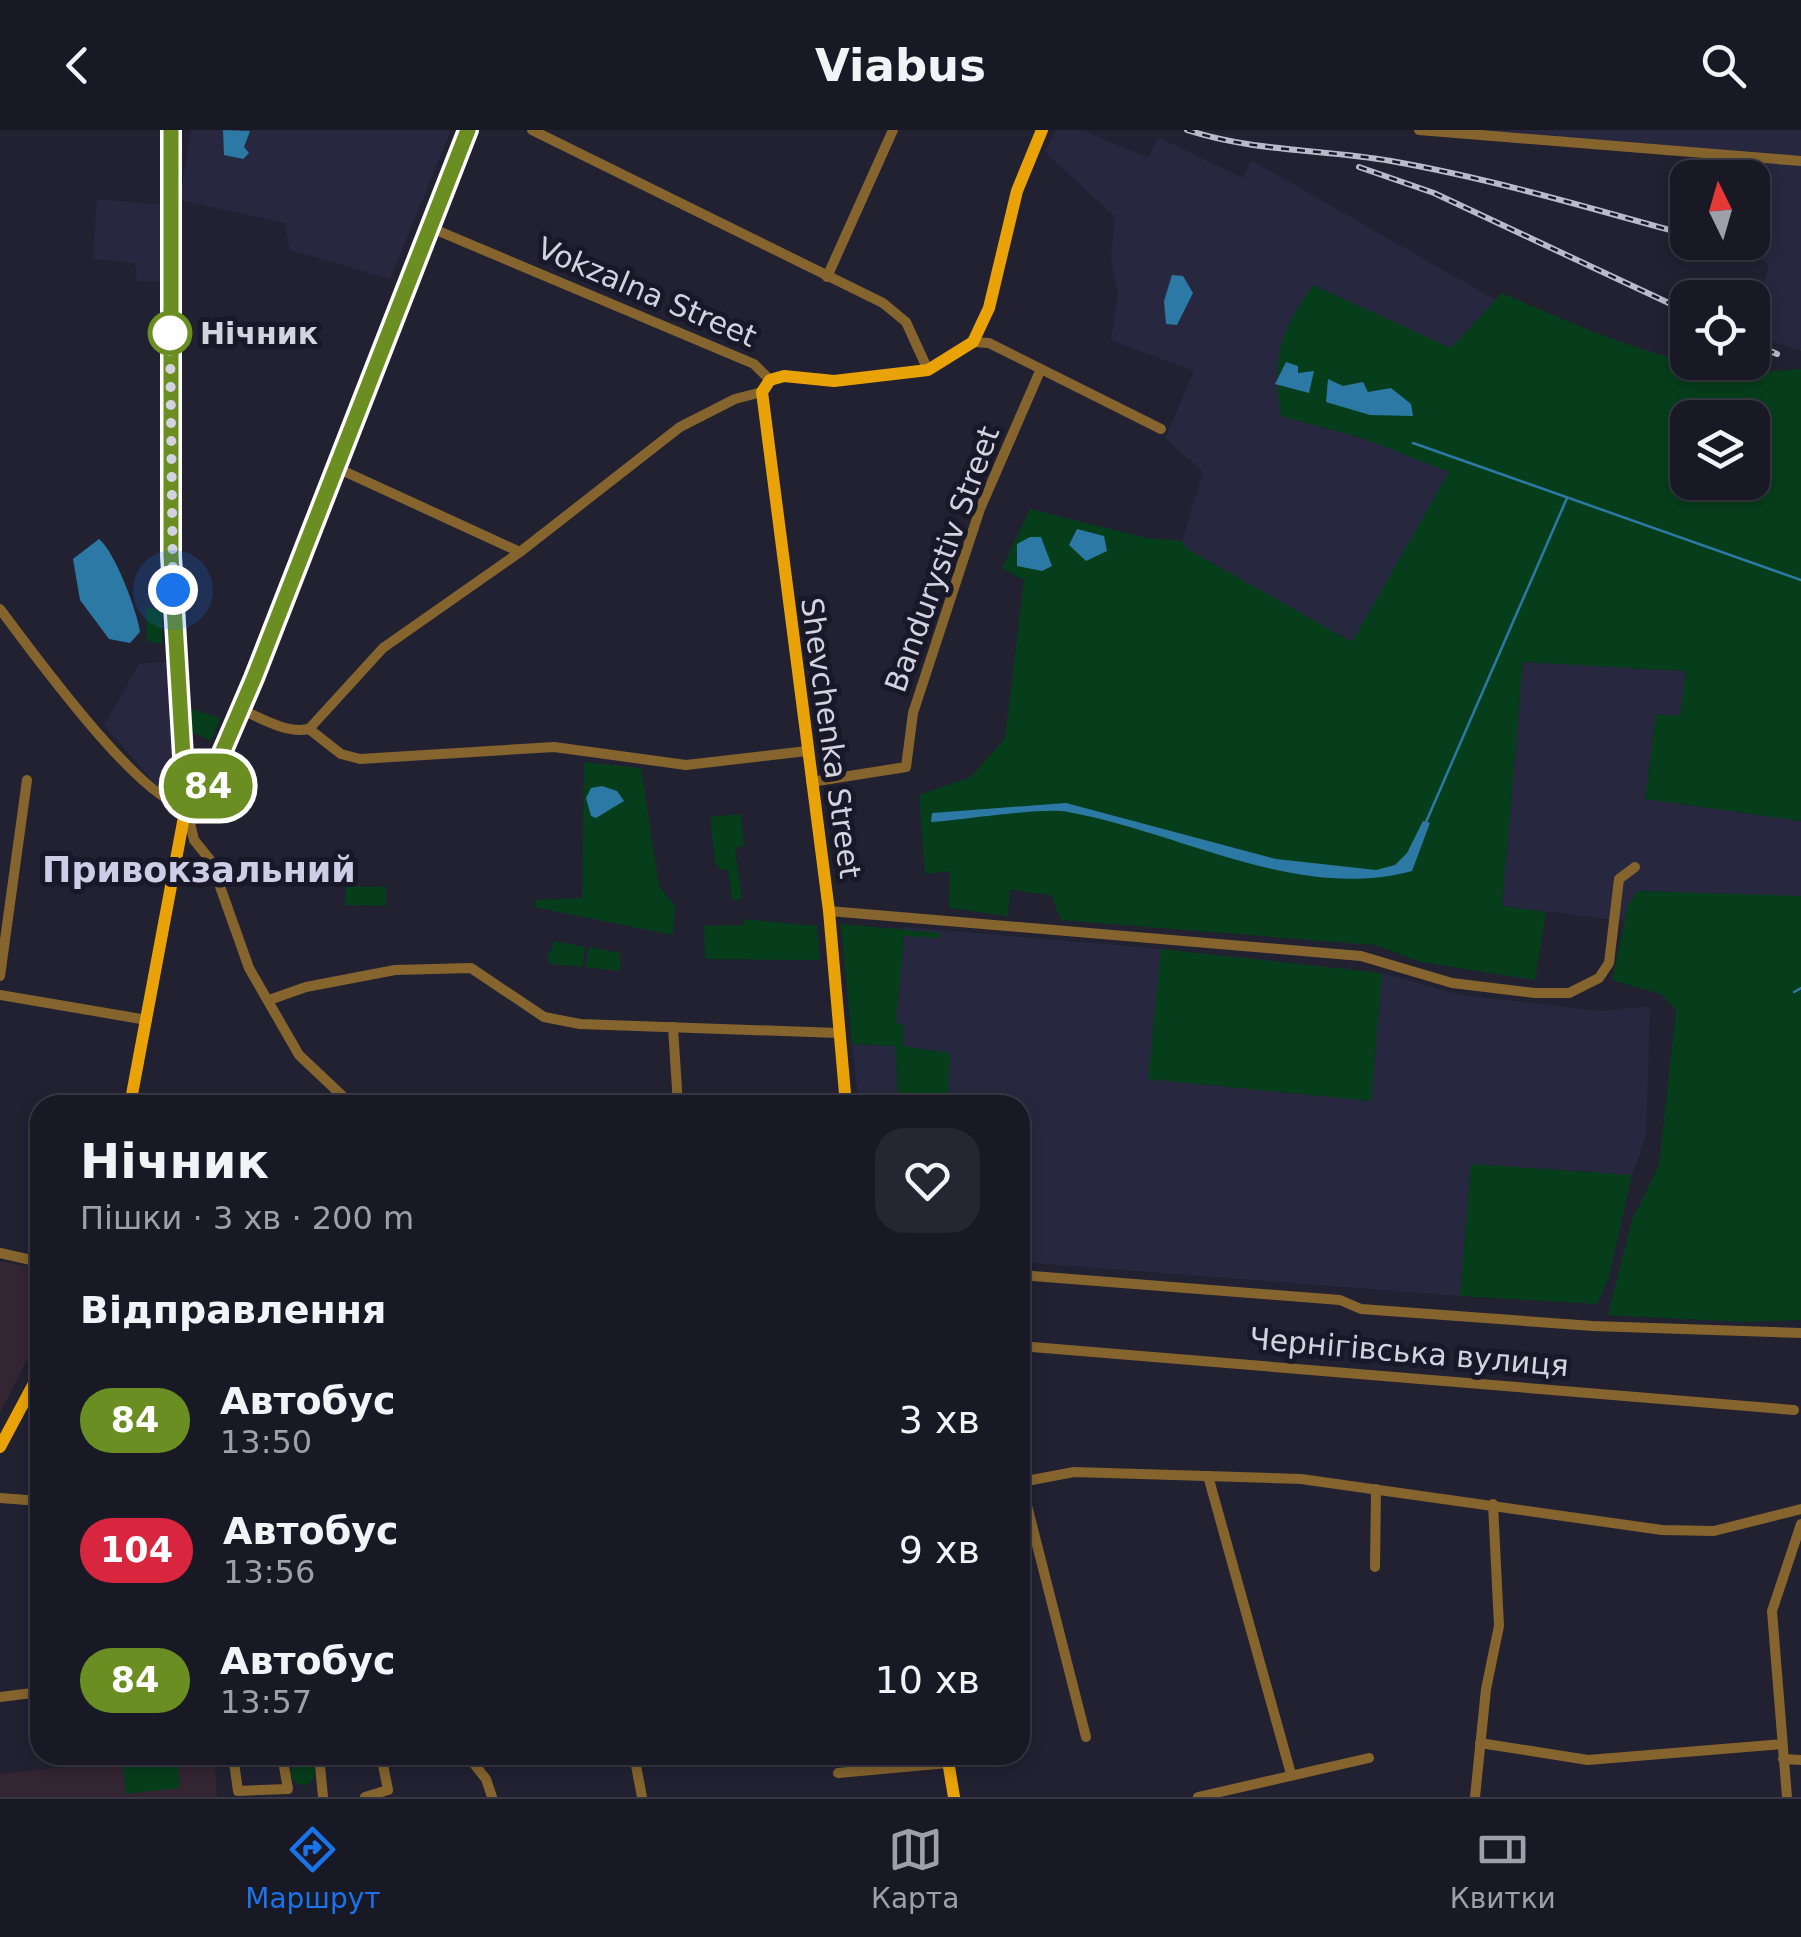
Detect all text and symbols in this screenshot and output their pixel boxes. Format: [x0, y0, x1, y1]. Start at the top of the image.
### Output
icon: back [50, 38, 105, 93]
icon: search [1696, 38, 1751, 93]
text: Viabus [815, 39, 986, 92]
north arrow [1670, 160, 1770, 260]
map controls [1670, 160, 1770, 500]
street label: Vokzalna Street [532, 230, 762, 354]
button: locate [1670, 280, 1770, 380]
marker: Нічник [149, 312, 191, 354]
place label: Нічник [200, 316, 318, 351]
button: layers [1670, 400, 1770, 500]
street label: Bandurystiv Street [878, 421, 1006, 697]
your location [148, 565, 198, 615]
street label: Shevchenka Street [794, 595, 868, 881]
line badge: 84 [163, 754, 253, 818]
text: 84 [184, 766, 232, 806]
district label: Привокзальний [42, 850, 356, 890]
button: heart [875, 1128, 980, 1233]
text: Нічник [80, 1133, 269, 1189]
text: Пішки · 3 хв · 200 m [80, 1199, 414, 1237]
text: Відправлення [80, 1288, 386, 1332]
street label: Чернігівська вулиця [1248, 1321, 1570, 1383]
text: Автобус [220, 1379, 395, 1423]
text: 3 хв [899, 1398, 980, 1442]
text: 84 [111, 1400, 159, 1440]
text: 13:50 [220, 1423, 312, 1461]
text: Автобус [223, 1509, 398, 1553]
text: 9 хв [899, 1528, 980, 1572]
text: 104 [100, 1530, 173, 1570]
text: 13:56 [223, 1553, 315, 1591]
text: Автобус [220, 1639, 395, 1683]
text: 10 хв [875, 1658, 980, 1702]
text: 84 [111, 1660, 159, 1700]
text: 13:57 [220, 1683, 312, 1721]
tab: Маршрут [245, 1822, 381, 1915]
tab: Карта [871, 1822, 959, 1915]
tab: Квитки [1450, 1822, 1556, 1915]

